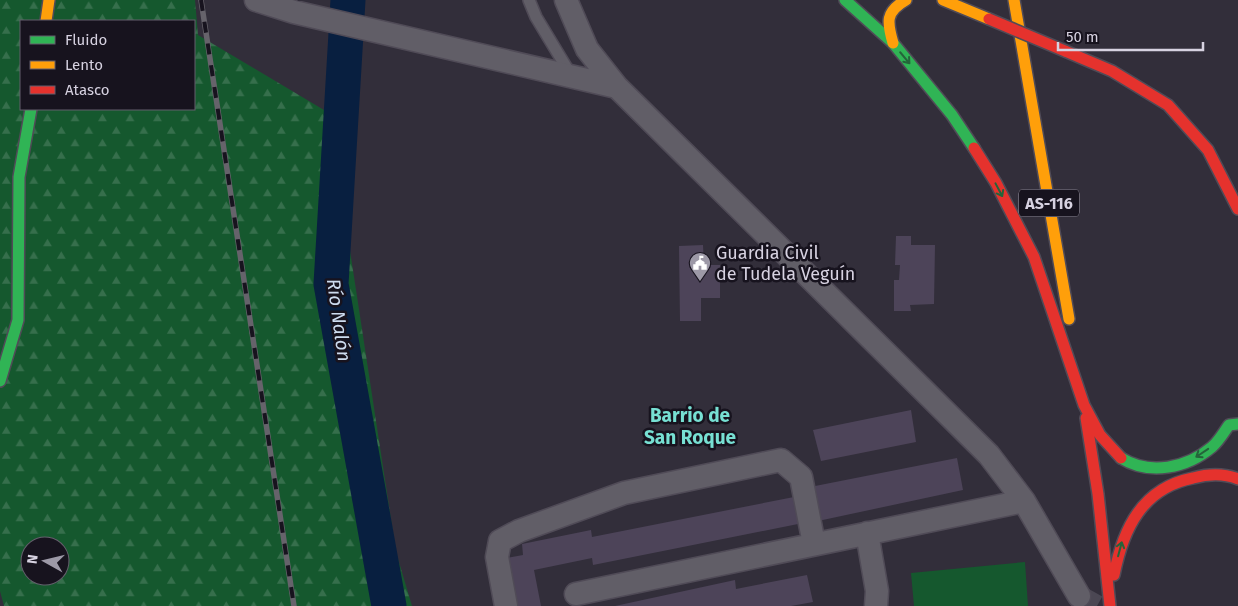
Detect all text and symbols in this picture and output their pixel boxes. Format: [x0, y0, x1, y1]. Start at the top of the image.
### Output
legend [20, 20, 195, 110]
scale bar [1058, 20, 1203, 52]
text: 50 m [1066, 28, 1099, 46]
text: Fluido [65, 31, 107, 49]
one-way arrow [899, 51, 910, 64]
text: Lento [65, 56, 103, 74]
text: Atasco [65, 81, 110, 99]
one-way arrow [995, 182, 1004, 197]
road number: AS-116 [1019, 190, 1079, 217]
place label: Guardia Civil de Tudela Veguín [716, 242, 855, 285]
public building icon: Guardia Civil de Tudela Veguín [688, 251, 712, 282]
water label: Río Nalón [322, 277, 356, 363]
district label: Barrio de San Roque [644, 404, 736, 449]
one-way arrow [1195, 448, 1209, 458]
north arrow [20, 536, 70, 586]
one-way arrow [1116, 541, 1125, 557]
text: N [24, 553, 42, 565]

